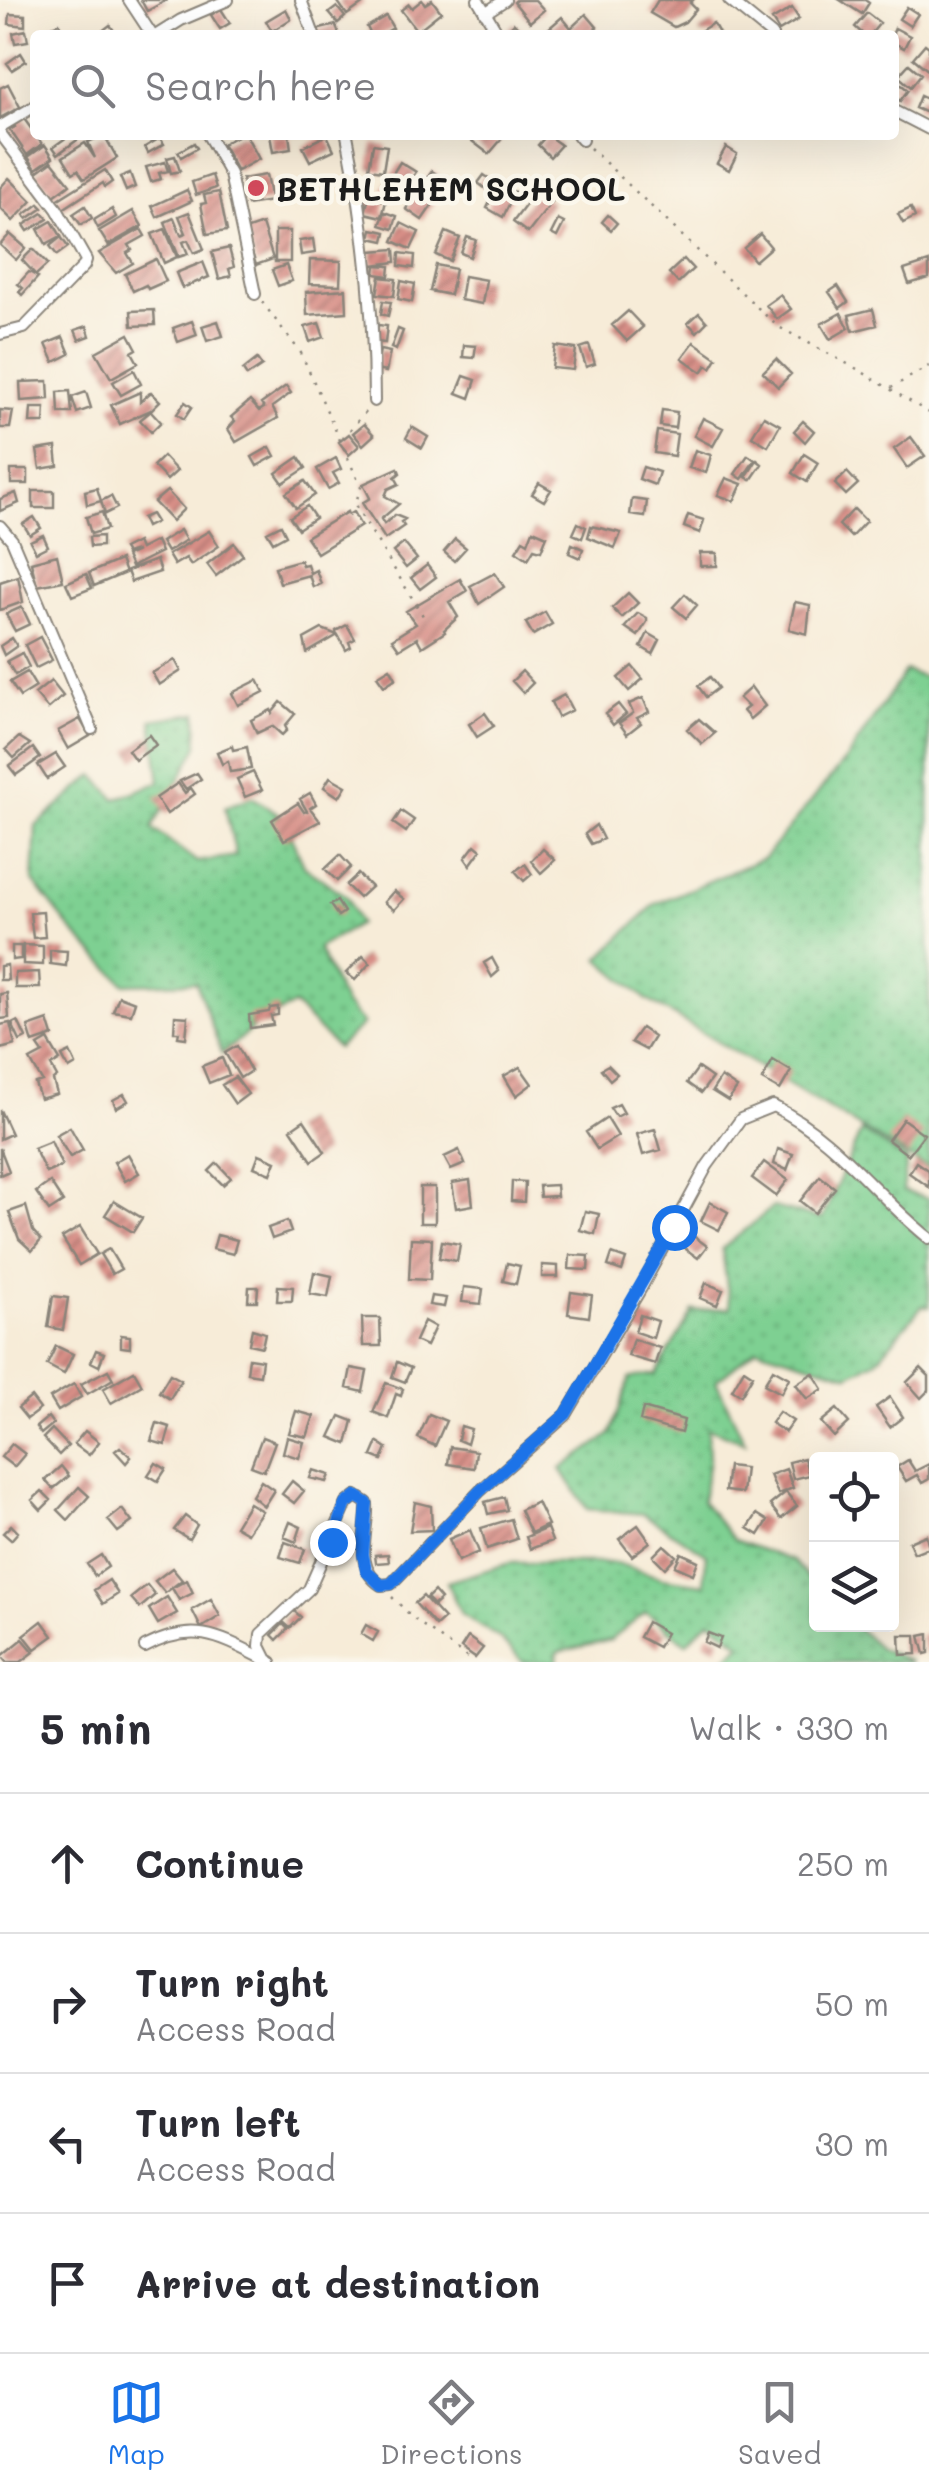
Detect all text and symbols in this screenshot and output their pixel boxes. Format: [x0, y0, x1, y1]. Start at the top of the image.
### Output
search box [30, 30, 899, 140]
icon: search [65, 58, 120, 113]
text: Search here [145, 60, 376, 110]
place label: BETHLEHEM SCHOOL [276, 167, 625, 209]
marker: BETHLEHEM SCHOOL [245, 177, 267, 199]
route start [652, 1205, 698, 1251]
map controls [809, 1452, 899, 1632]
button: locate [809, 1452, 899, 1542]
route end [310, 1520, 356, 1566]
button: layers [809, 1542, 899, 1632]
text: 5 min [40, 1700, 151, 1755]
text: Walk · 330 m [689, 1706, 889, 1748]
icon: ahead [40, 1836, 95, 1891]
text: Continue [135, 1838, 304, 1888]
text: 250 m [797, 1842, 889, 1884]
text: Turn right [135, 1957, 329, 2007]
icon: right [40, 1976, 95, 2031]
text: 50 m [815, 1982, 889, 2024]
text: Access Road [135, 2007, 336, 2049]
text: Turn left [135, 2097, 301, 2147]
icon: left [40, 2116, 95, 2171]
text: 30 m [815, 2122, 889, 2164]
text: Access Road [135, 2147, 336, 2189]
icon: arrive [40, 2256, 95, 2311]
text: Arrive at destination [135, 2258, 540, 2308]
tab: Map [108, 2375, 165, 2471]
tab: Directions [380, 2375, 523, 2471]
tab: Saved [738, 2375, 821, 2471]

